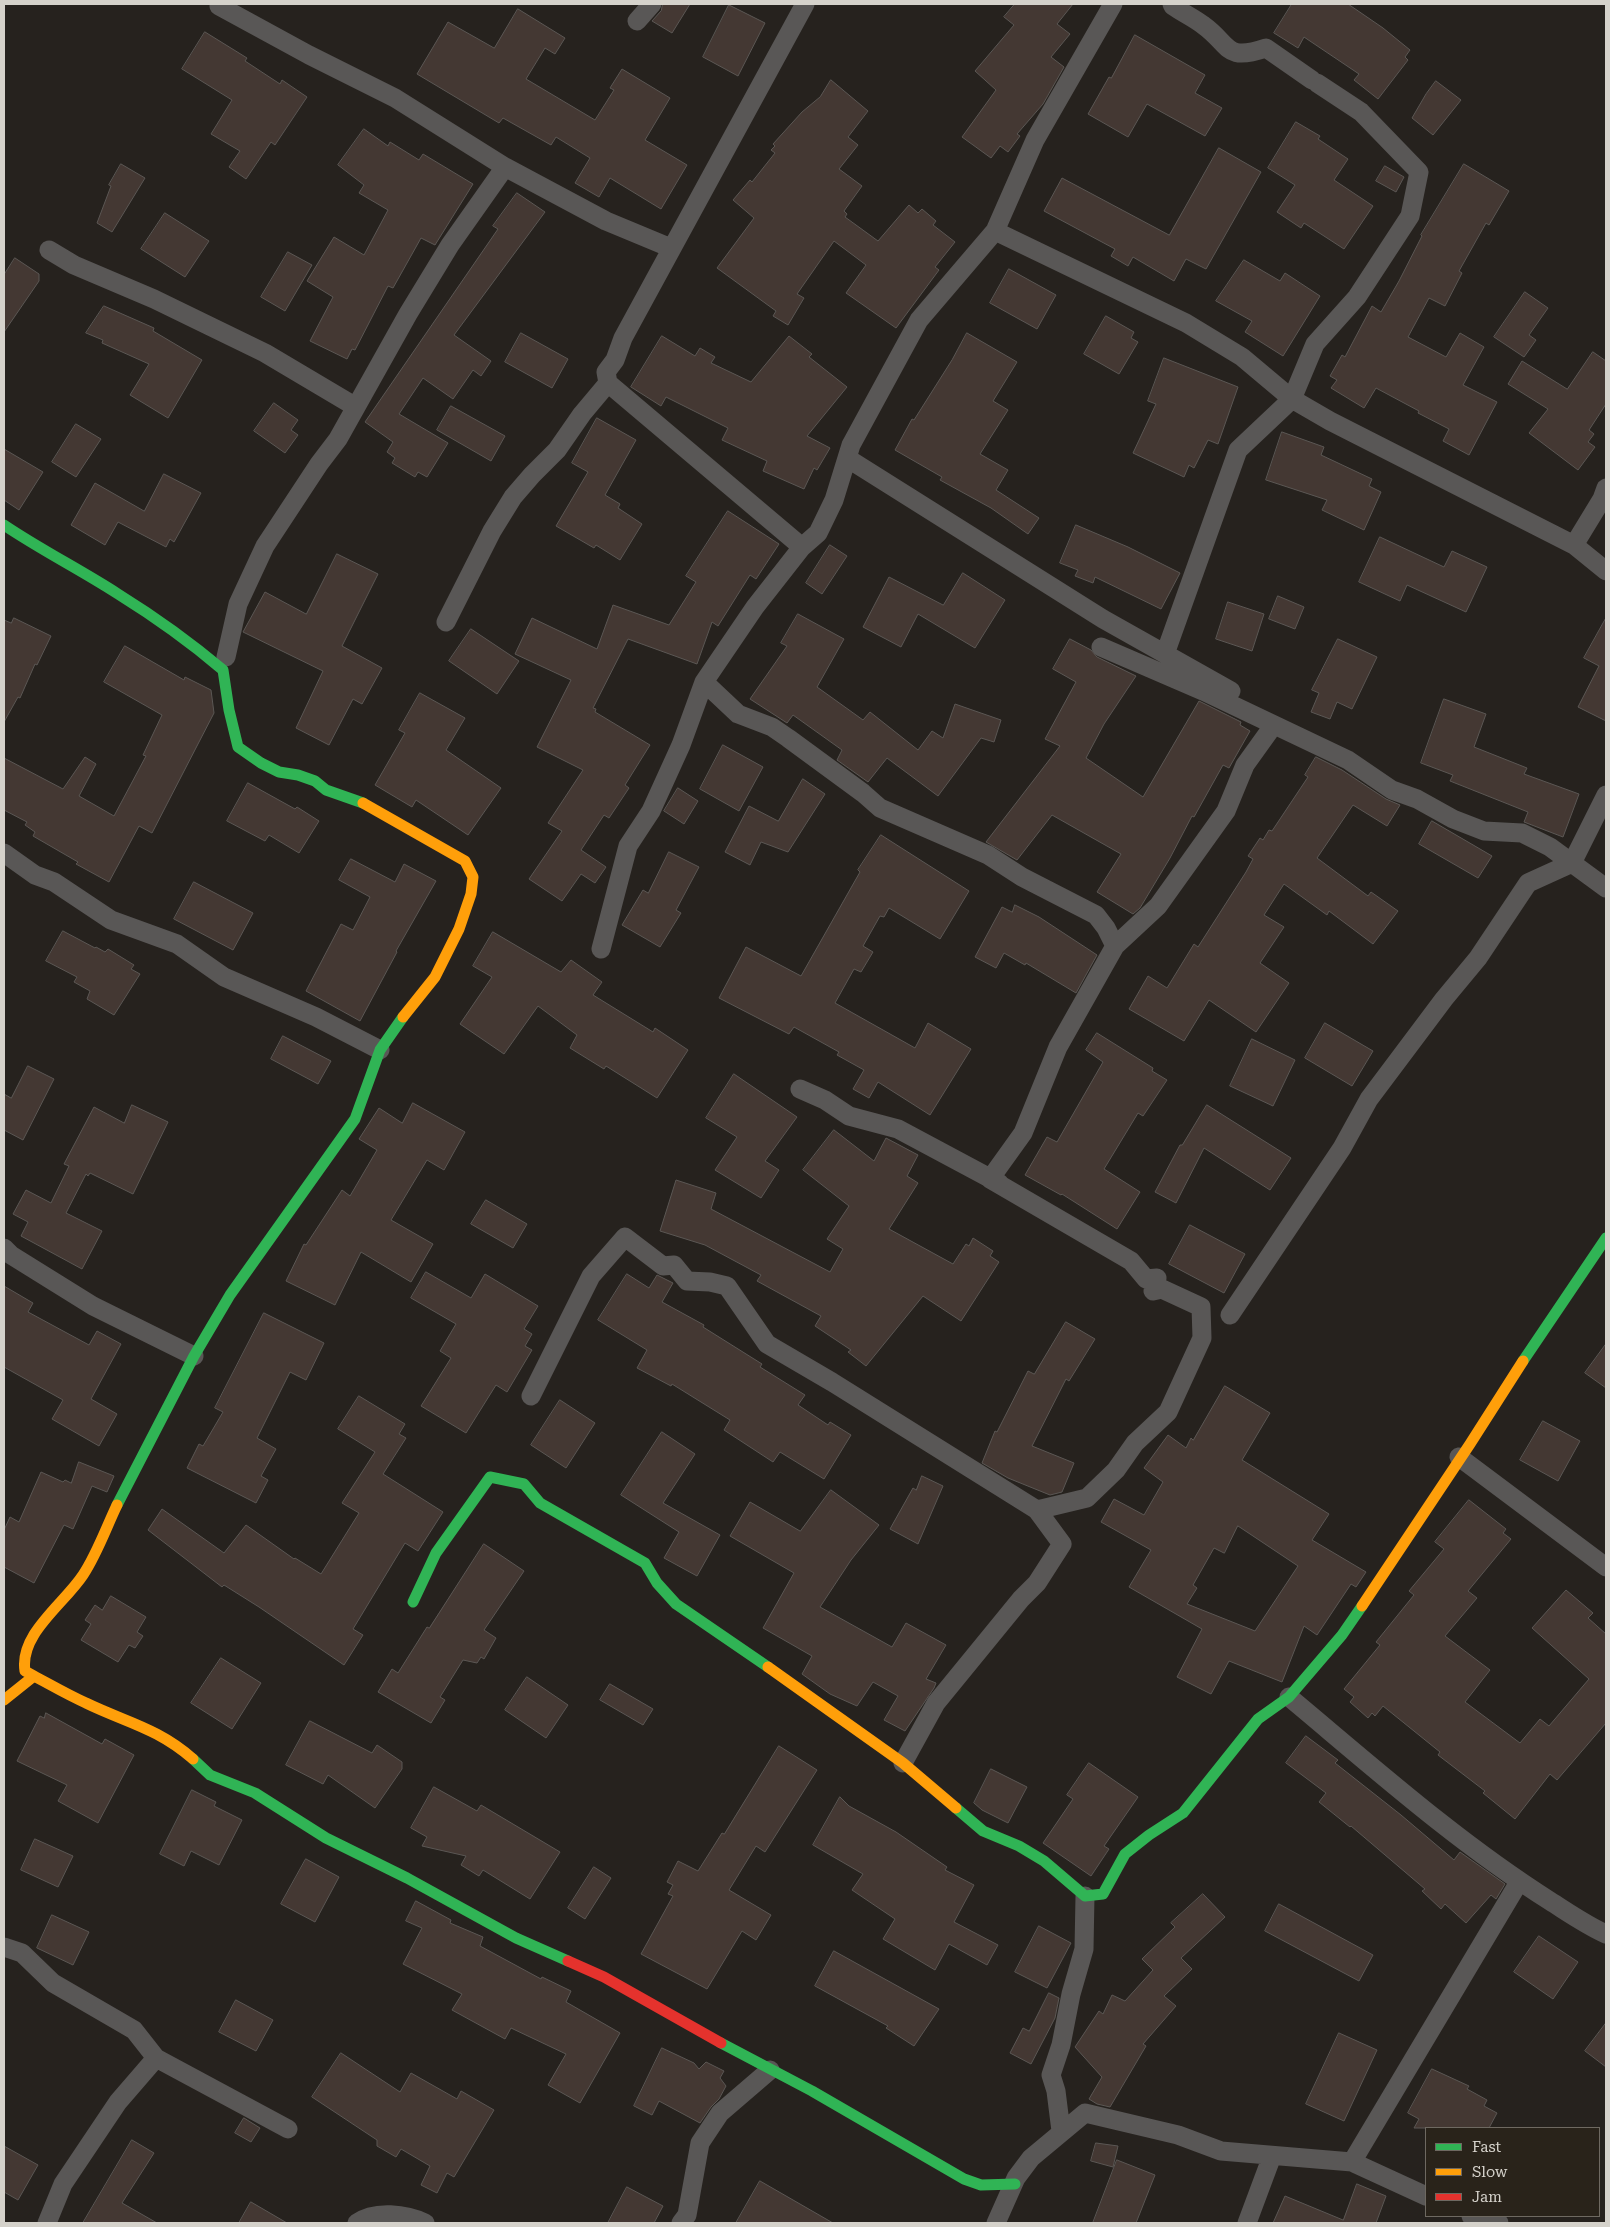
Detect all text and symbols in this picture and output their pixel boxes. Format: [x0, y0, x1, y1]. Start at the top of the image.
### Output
legend [1425, 2127, 1600, 2217]
text: Fast [1472, 2138, 1501, 2156]
text: Slow [1472, 2163, 1507, 2181]
text: Jam [1472, 2188, 1502, 2206]

